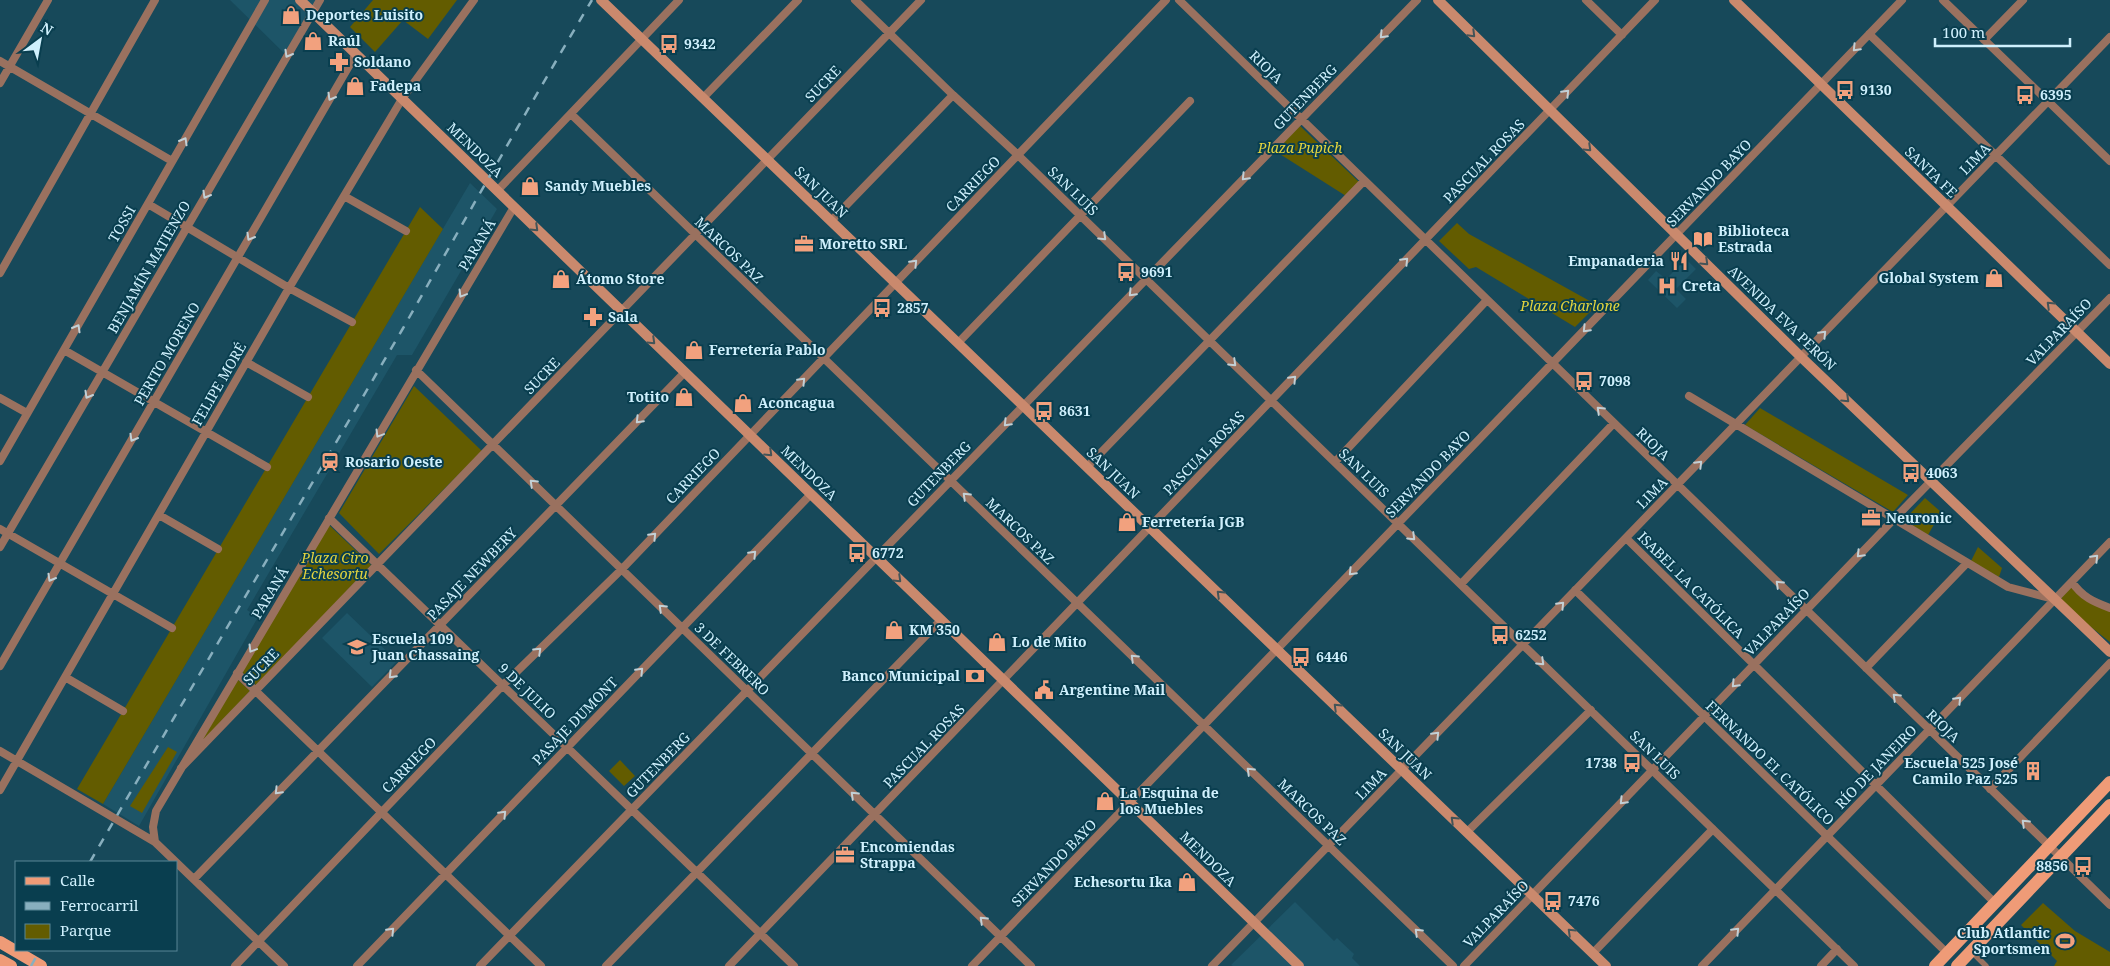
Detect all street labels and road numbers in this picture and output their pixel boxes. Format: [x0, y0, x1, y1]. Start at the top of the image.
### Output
street label: RIOJA [1246, 46, 1287, 87]
street label: GUTENBERG [1268, 60, 1341, 134]
street label: SUCRE [800, 61, 845, 106]
street label: PASCUAL ROSAS [1439, 115, 1529, 207]
street label: MENDOZA [443, 118, 508, 181]
street label: SERVANDO BAYO [1662, 135, 1755, 231]
street label: LIMA [1955, 139, 1994, 179]
street label: SANTA FE [1901, 142, 1962, 202]
street label: CARRIEGO [941, 151, 1004, 216]
street label: SAN JUAN [791, 162, 852, 222]
street label: SAN LUIS [1044, 162, 1103, 219]
street label: BENJAMÍN MATIENZO [103, 197, 194, 336]
street label: TOSSI [104, 202, 140, 245]
street label: MARCOS PAZ [691, 212, 768, 287]
street label: PARANÁ [454, 215, 500, 274]
street label: AVENIDA EVA PERÓN [1724, 261, 1841, 375]
street label: VALPARAÍSO [2022, 294, 2096, 369]
street label: PERITO MORENO [129, 299, 204, 409]
street label: FELIPE MORÉ [187, 338, 250, 429]
street label: SUCRE [519, 353, 564, 398]
street label: PASCUAL ROSAS [1159, 407, 1249, 499]
street label: RIOJA [1633, 423, 1674, 464]
street label: SERVANDO BAYO [1381, 426, 1474, 522]
street label: GUTENBERG [902, 437, 975, 511]
street label: MENDOZA [777, 441, 842, 504]
street label: CARRIEGO [661, 443, 724, 508]
street label: SAN JUAN [1083, 443, 1144, 503]
street label: SAN LUIS [1335, 444, 1394, 501]
street label: LIMA [1632, 473, 1671, 513]
street label: MARCOS PAZ [982, 493, 1059, 568]
street label: PASAJE NEWBERY [423, 523, 521, 624]
street label: ISABEL LA CATÓLICA [1634, 527, 1749, 642]
street label: PARANÁ [247, 563, 293, 622]
street label: VALPARAÍSO [1740, 584, 1814, 659]
street label: 3 DE FEBRERO [691, 618, 774, 699]
street label: SUCRE [238, 644, 283, 689]
street label: 9 DE JULIO [494, 658, 560, 723]
street label: PASAJE DUMONT [528, 672, 622, 769]
street label: FERNANDO EL CATÓLICO [1702, 696, 1839, 829]
street label: PASCUAL ROSAS [879, 700, 969, 792]
street label: RIOJA [1923, 705, 1964, 746]
street label: RÍO DE JANEIRO [1831, 721, 1921, 813]
street label: SAN JUAN [1375, 724, 1436, 784]
street label: SAN LUIS [1626, 726, 1685, 783]
street label: GUTENBERG [621, 728, 694, 802]
street label: CARRIEGO [377, 732, 440, 797]
street label: LIMA [1351, 764, 1390, 804]
street label: MARCOS PAZ [1274, 774, 1351, 849]
street label: SERVANDO BAYO [1007, 815, 1100, 911]
street label: MENDOZA [1176, 827, 1241, 890]
street label: VALPARAÍSO [1459, 876, 1533, 951]

